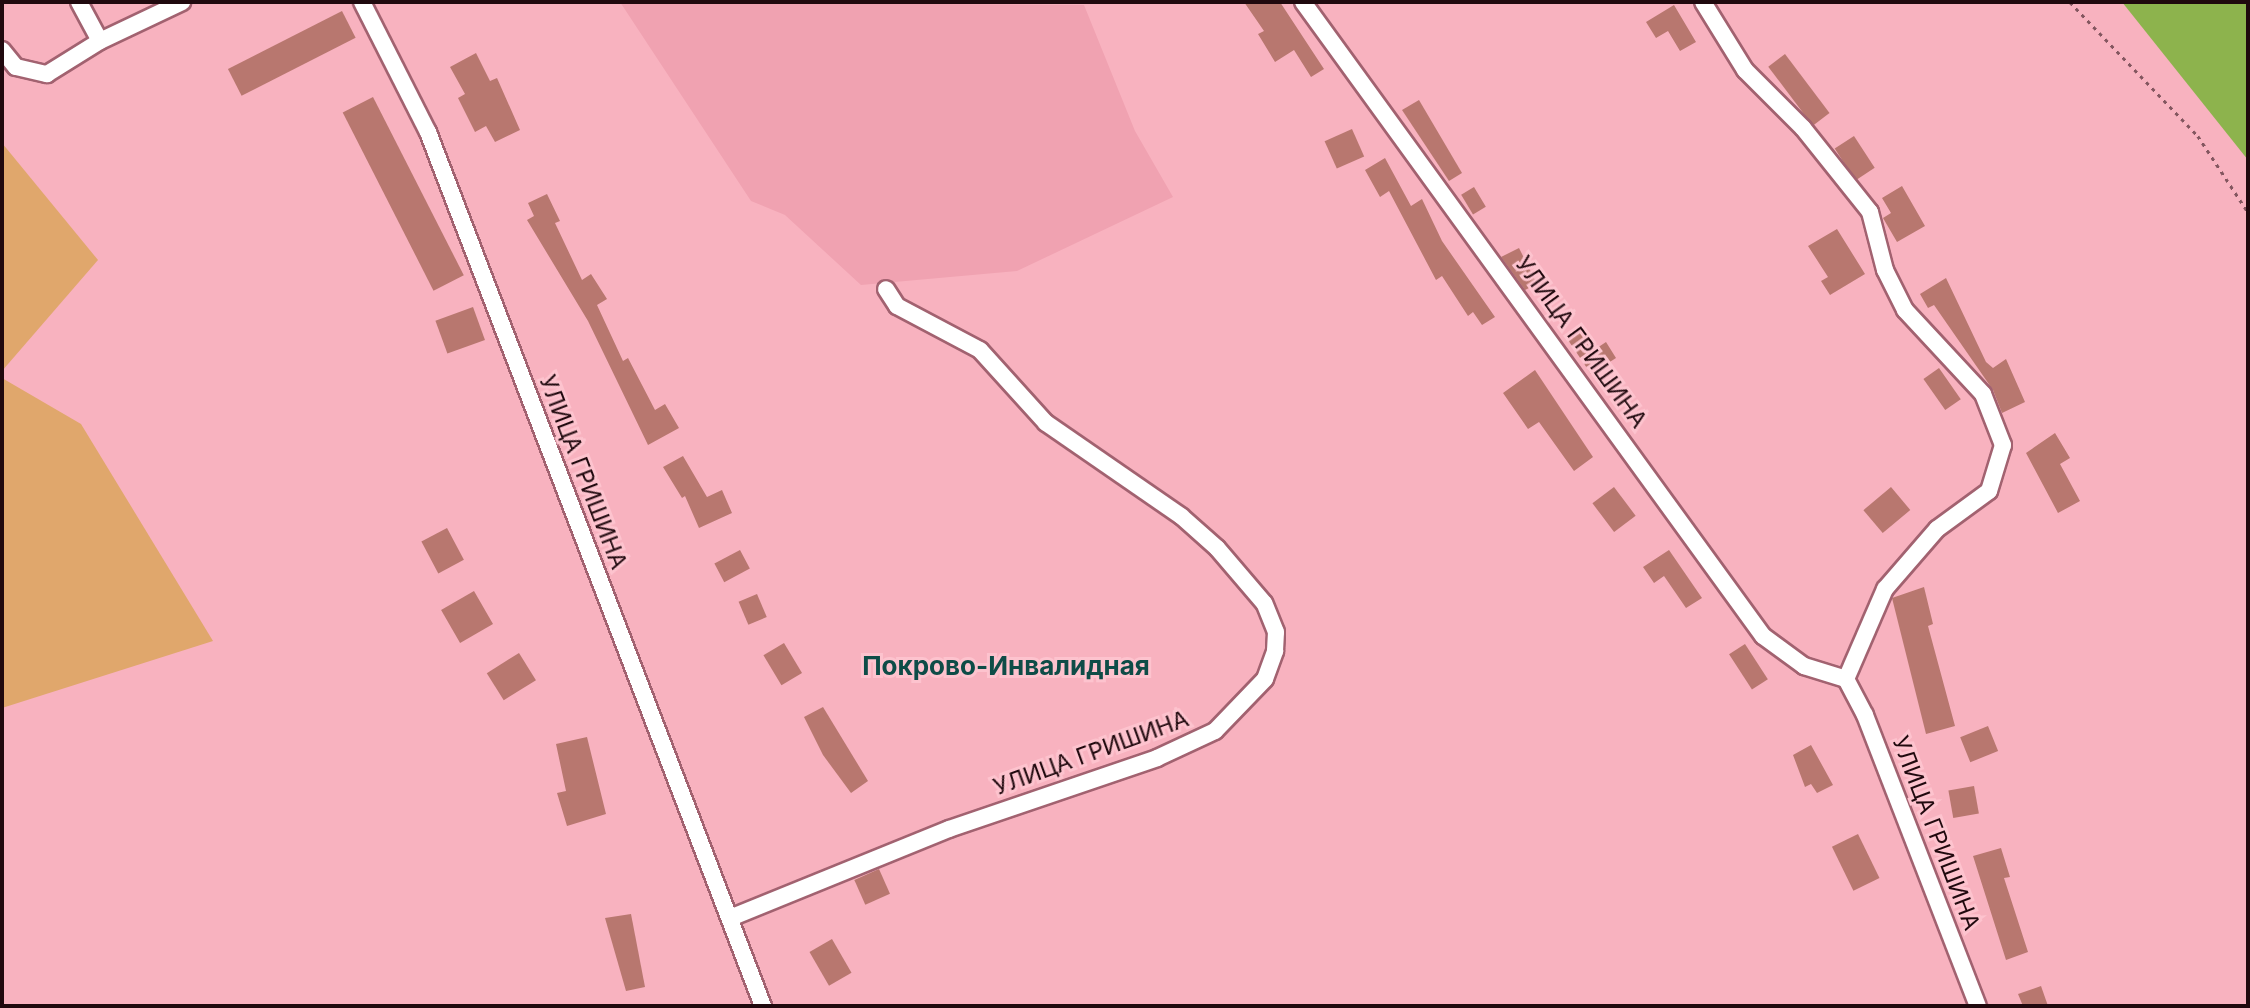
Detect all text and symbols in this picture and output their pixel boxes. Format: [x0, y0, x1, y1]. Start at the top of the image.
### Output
street label: УЛИЦА ГРИШИНА [1509, 251, 1653, 433]
street label: УЛИЦА ГРИШИНА [533, 371, 633, 573]
district label: Покрово-Инвалидная [862, 650, 1150, 682]
street label: УЛИЦА ГРИШИНА [990, 705, 1192, 801]
street label: УЛИЦА ГРИШИНА [1886, 732, 1986, 934]

